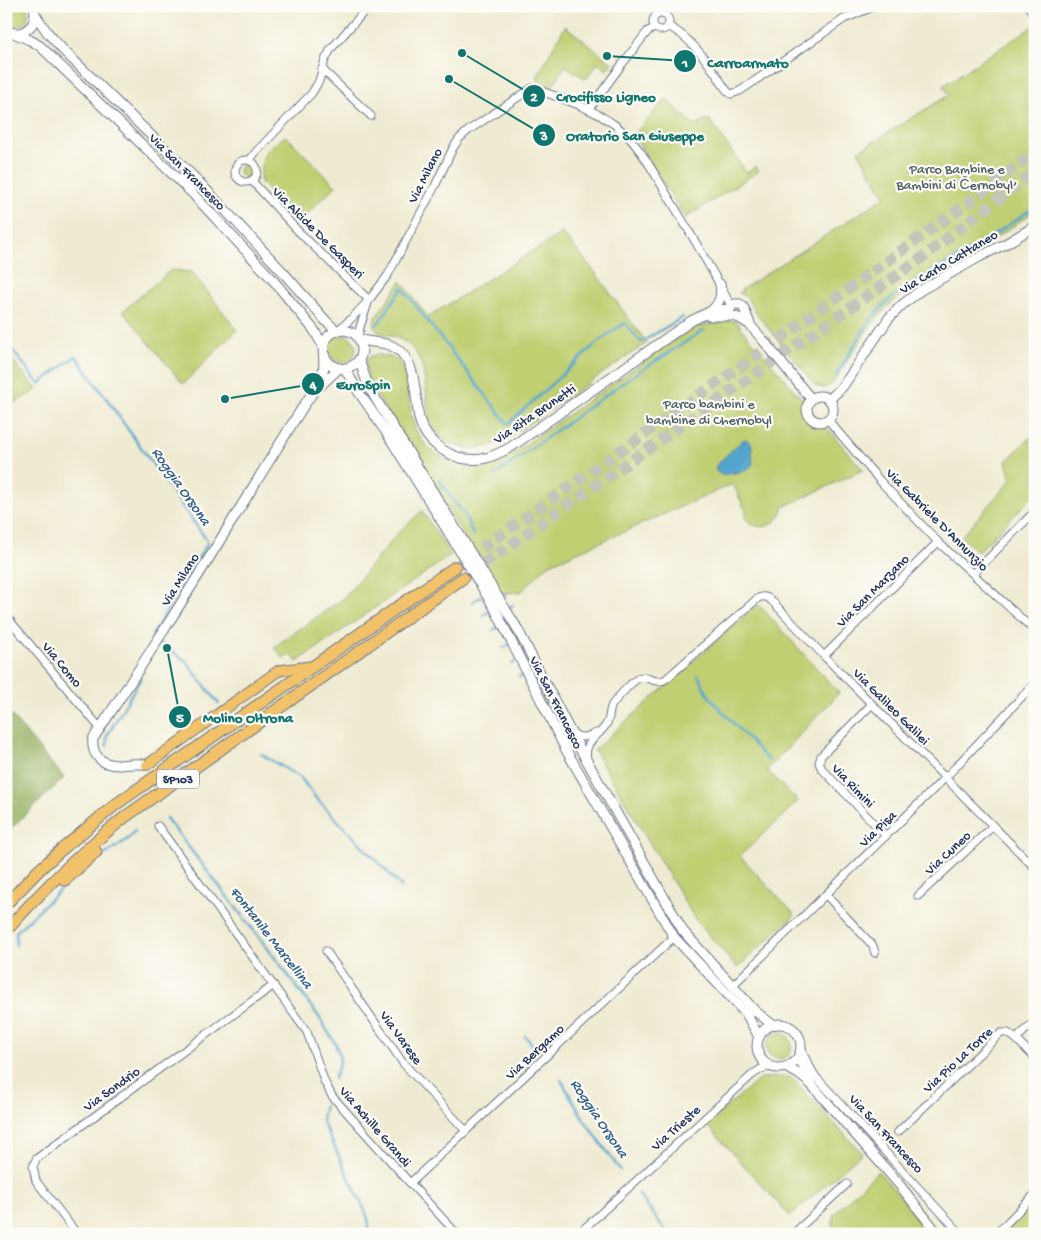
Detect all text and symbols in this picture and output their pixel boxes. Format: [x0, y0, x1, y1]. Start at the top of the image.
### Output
callout: Carroarmato [673, 46, 799, 76]
text: 1 [681, 55, 688, 73]
text: Carroarmato [706, 55, 789, 73]
callout: Crocifisso Ligneo [522, 81, 666, 111]
text: 2 [530, 89, 538, 107]
text: Crocifisso Ligneo [555, 89, 656, 107]
callout: Oratorio San Giuseppe [531, 120, 714, 150]
text: 3 [539, 128, 548, 146]
text: Oratorio San Giuseppe [566, 128, 705, 146]
street label: Via San Francesco [144, 130, 228, 215]
street label: Via Milano [405, 146, 447, 207]
park label: Parco Bambine e Bambini di Černobyl’ [896, 162, 1017, 195]
street label: Via Alcide De Gasperi [267, 183, 367, 283]
street label: Via Carlo Cattaneo [896, 227, 1001, 300]
callout: EuroSpin [301, 369, 400, 399]
text: 4 [308, 377, 317, 395]
text: EuroSpin [336, 377, 391, 395]
street label: Via Rita Brunetti [490, 381, 580, 450]
park label: Parco bambini e bambine di Chernobyl [646, 397, 772, 430]
water label: Roggia Orsona [147, 445, 215, 531]
street label: Via Gabriele D'Annunzio [880, 465, 991, 576]
street label: Via Milano [158, 551, 204, 611]
street label: Via San Marzano [833, 552, 914, 633]
street label: Via Como [37, 639, 85, 692]
street label: Via San Francesco [524, 653, 585, 752]
street label: Via Galileo Galilei [848, 665, 932, 750]
callout: Molino Oltrona [168, 702, 303, 732]
text: 5 [176, 710, 184, 728]
text: Molino Oltrona [203, 710, 294, 728]
street label: Via Rimini [826, 760, 877, 812]
road number: SP103 [157, 770, 199, 789]
street label: Via Pisa [856, 807, 902, 852]
street label: Via Cuneo [921, 828, 975, 880]
water label: Fontanile Marcellina [225, 884, 317, 994]
street label: Via Varese [374, 1008, 426, 1069]
street label: Via Bergamo [502, 1021, 569, 1085]
street label: Via Pio La Torre [920, 1024, 998, 1098]
street label: Via Sondrio [80, 1064, 144, 1117]
water label: Roggia Orsona [565, 1076, 632, 1163]
street label: Via Achille Grandi [334, 1083, 414, 1172]
street label: Via San Francesco [844, 1091, 926, 1178]
street label: Via Trieste [648, 1102, 705, 1156]

